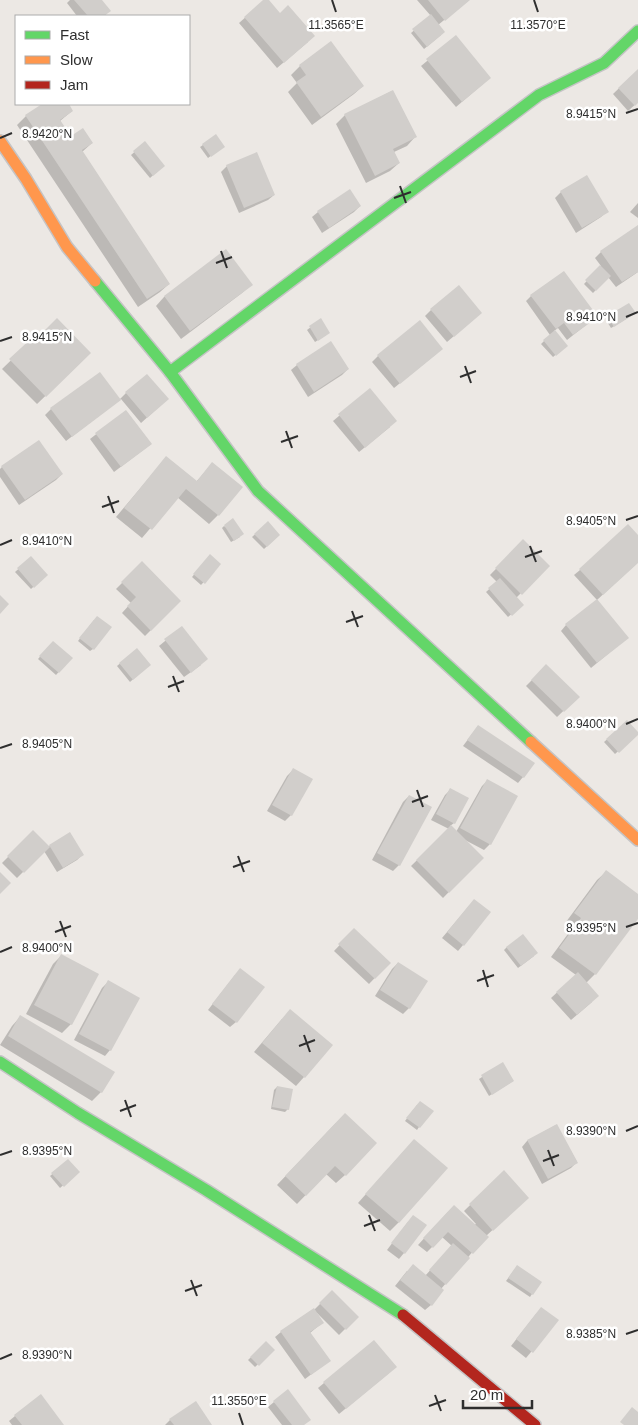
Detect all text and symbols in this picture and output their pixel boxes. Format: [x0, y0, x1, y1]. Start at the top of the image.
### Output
legend [15, 15, 190, 105]
text: 11.3565°E [308, 18, 364, 32]
text: 11.3570°E [510, 18, 566, 32]
text: Fast [60, 26, 90, 43]
text: Slow [60, 51, 93, 68]
text: Jam [60, 76, 88, 93]
text: 8.9415°N [566, 107, 616, 121]
text: 8.9420°N [22, 127, 72, 141]
text: 8.9410°N [566, 310, 616, 324]
text: 8.9415°N [22, 330, 72, 344]
text: 8.9405°N [566, 514, 616, 528]
text: 8.9410°N [22, 534, 72, 548]
text: 8.9400°N [566, 717, 616, 731]
text: 8.9405°N [22, 737, 72, 751]
text: 8.9395°N [566, 921, 616, 935]
text: 8.9400°N [22, 941, 72, 955]
text: 8.9390°N [566, 1124, 616, 1138]
text: 8.9395°N [22, 1144, 72, 1158]
text: 8.9385°N [566, 1327, 616, 1341]
text: 8.9390°N [22, 1348, 72, 1362]
scale bar [463, 1378, 532, 1410]
text: 20 m [470, 1386, 503, 1403]
text: 11.3550°E [211, 1394, 267, 1408]

